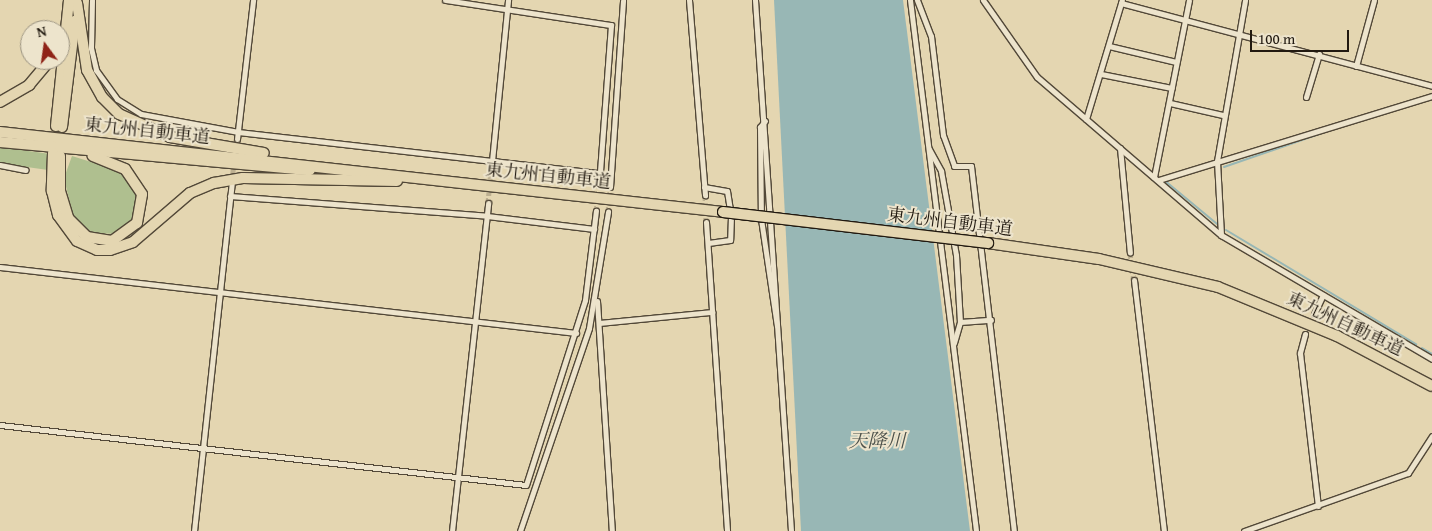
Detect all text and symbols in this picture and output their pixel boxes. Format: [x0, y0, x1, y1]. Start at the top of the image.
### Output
north arrow [20, 20, 70, 70]
scale bar [1252, 20, 1351, 52]
text: N [35, 21, 49, 42]
text: 100 m [1258, 28, 1295, 49]
street label: 東九州自動車道 [83, 114, 211, 148]
street label: 東九州自動車道 [484, 159, 612, 193]
street label: 東九州自動車道 [886, 204, 1014, 240]
street label: 東九州自動車道 [1283, 288, 1407, 360]
water label: 天降川 [849, 430, 905, 452]

